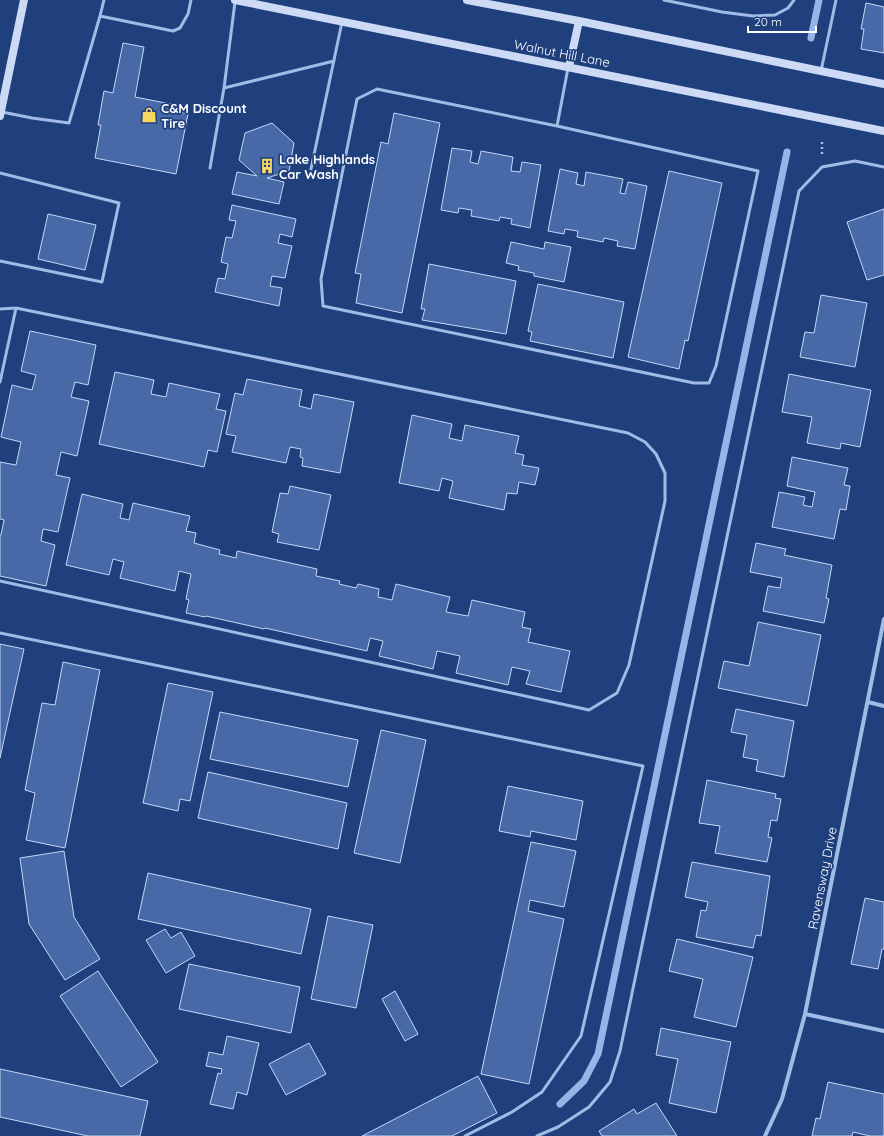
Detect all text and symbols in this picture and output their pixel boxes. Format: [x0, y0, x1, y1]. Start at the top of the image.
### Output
scale bar [748, 8, 816, 34]
text: 20 m [754, 14, 782, 29]
street label: Walnut Hill Lane [513, 36, 611, 70]
place label: C&M Discount Tire [161, 100, 247, 131]
shop icon: C&M Discount Tire [140, 106, 158, 124]
place label: Lake Highlands Car Wash [279, 151, 375, 182]
building icon: Lake Highlands Car Wash [258, 157, 276, 175]
street label: Ravensway Drive [804, 825, 840, 931]

